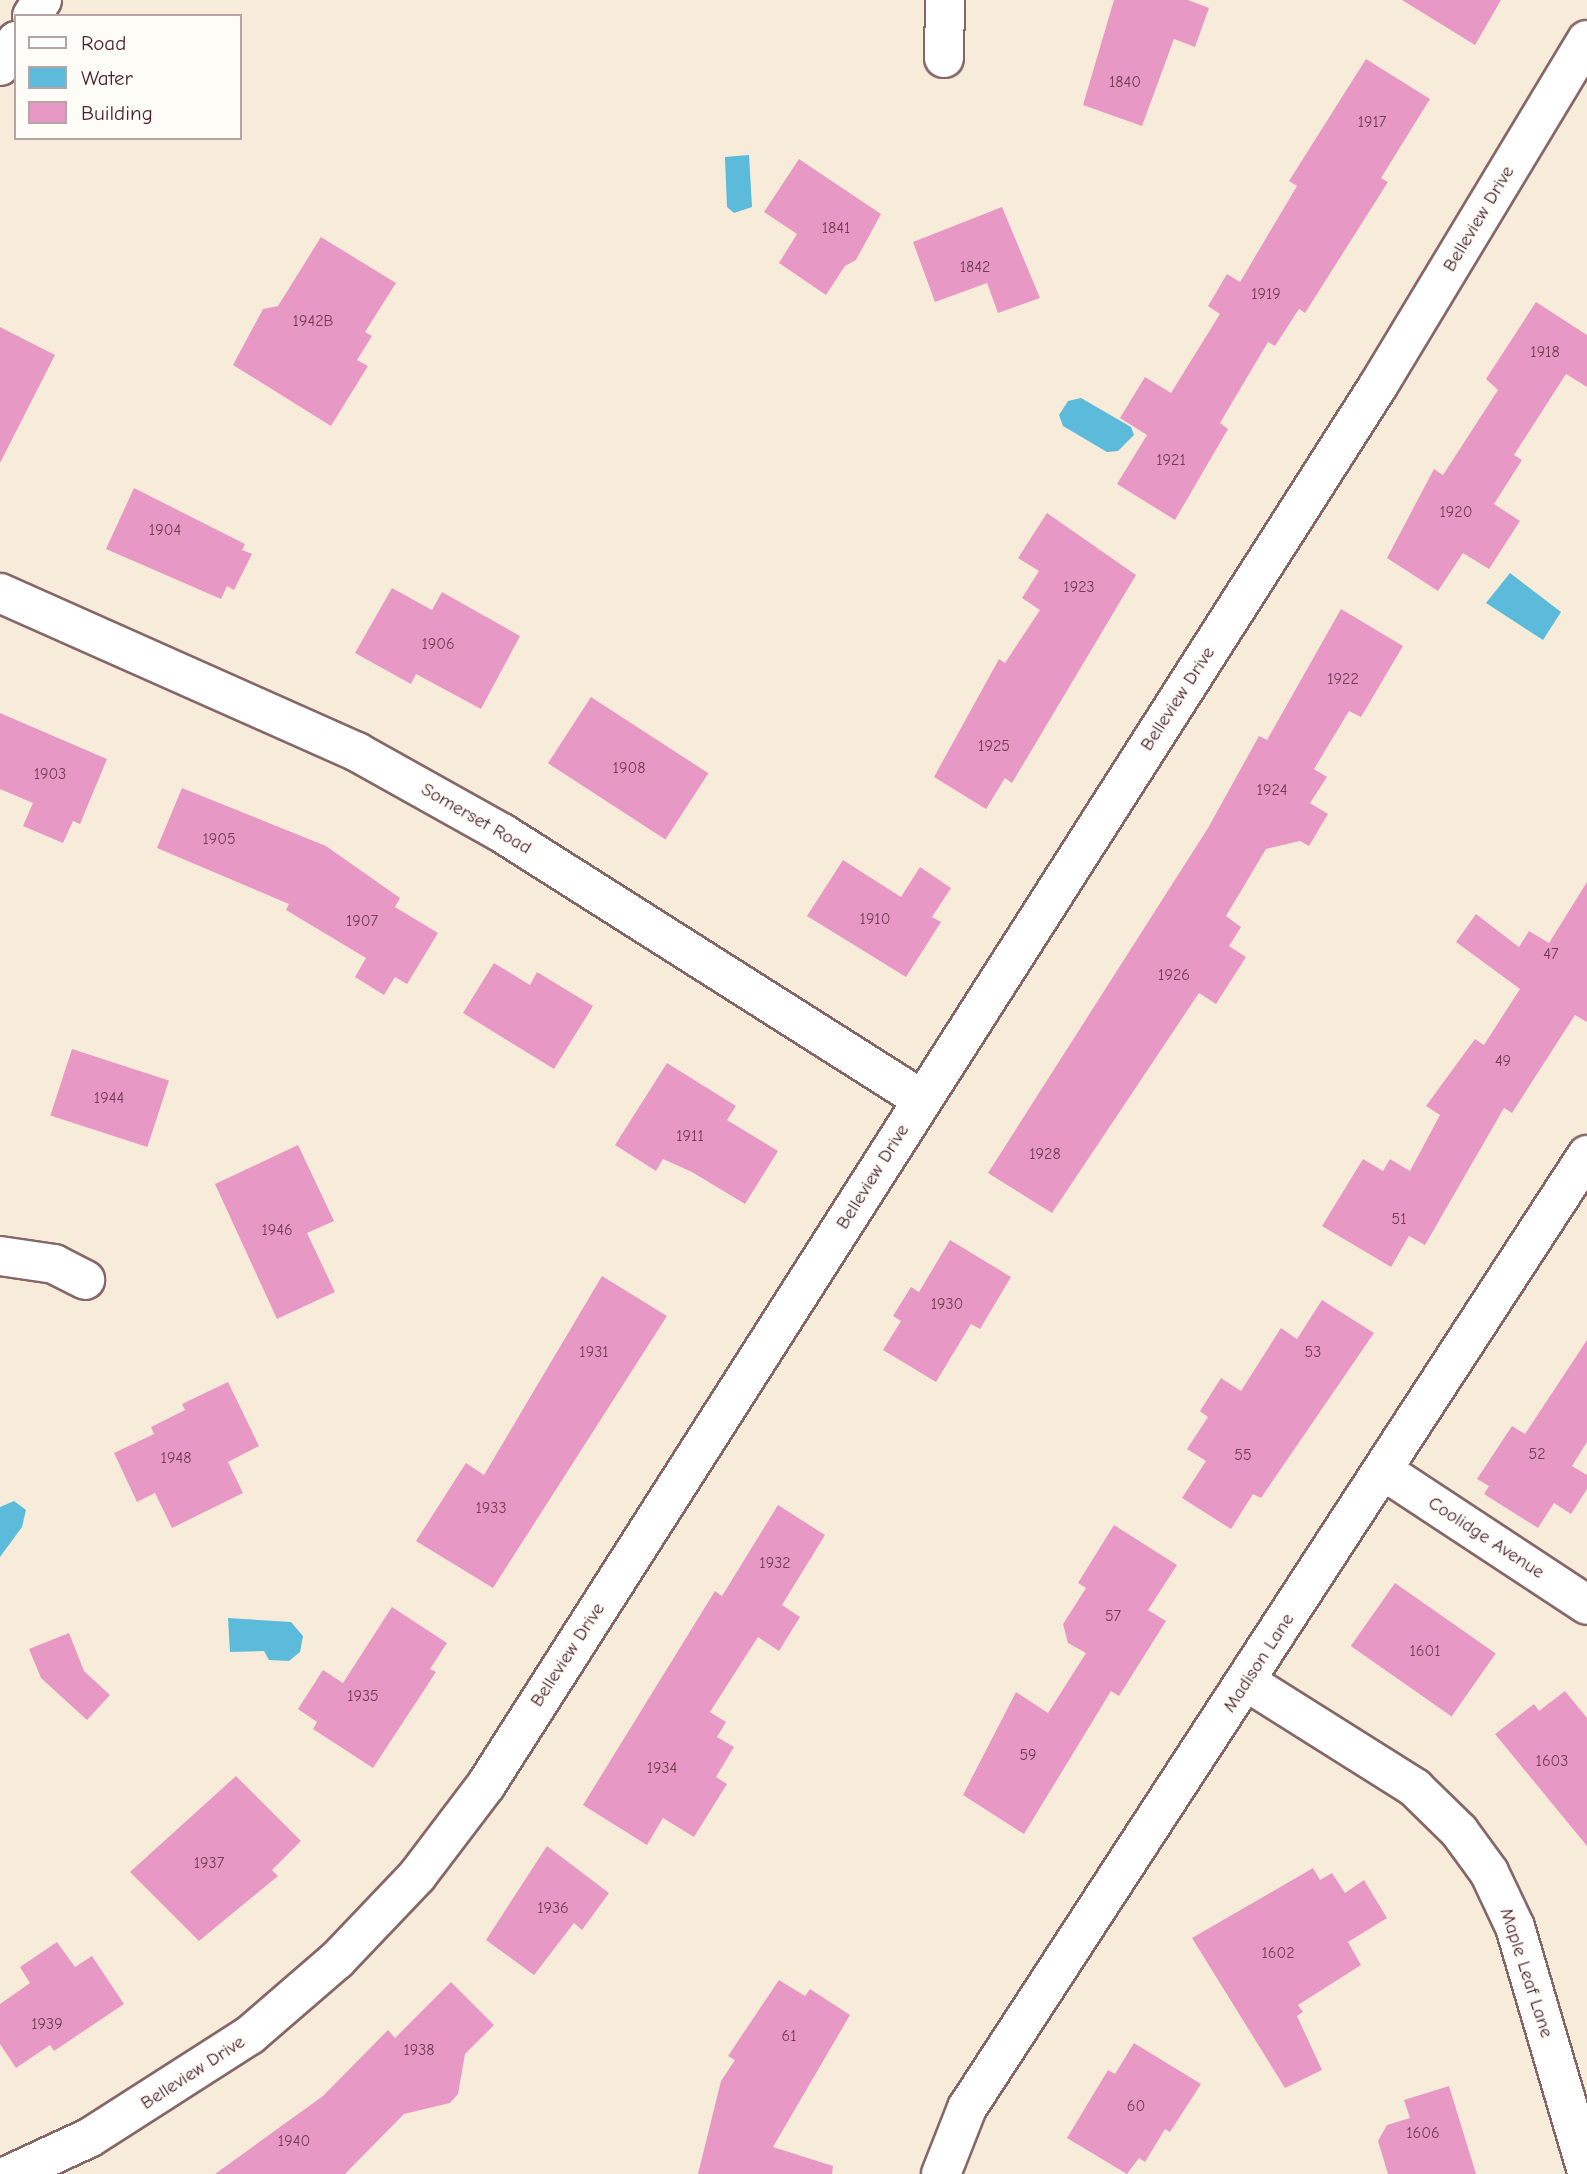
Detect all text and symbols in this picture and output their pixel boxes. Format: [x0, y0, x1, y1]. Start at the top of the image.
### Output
legend [14, 14, 242, 140]
text: Road [81, 31, 126, 55]
text: Water [81, 66, 133, 90]
house number: 1840 [1109, 72, 1141, 92]
text: Building [81, 101, 153, 125]
house number: 1917 [1358, 112, 1386, 132]
street label: Belleview Drive [1438, 162, 1520, 276]
house number: 1841 [822, 218, 850, 238]
house number: 1842 [960, 257, 990, 277]
house number: 1919 [1251, 284, 1281, 304]
house number: 1942B [293, 311, 333, 331]
house number: 1918 [1530, 342, 1560, 362]
house number: 1921 [1156, 450, 1186, 470]
house number: 1920 [1440, 502, 1472, 522]
house number: 1904 [149, 520, 181, 540]
house number: 1923 [1063, 577, 1095, 597]
house number: 1906 [421, 634, 455, 654]
street label: Belleview Drive [1136, 643, 1220, 755]
house number: 1922 [1327, 669, 1359, 689]
house number: 1925 [978, 736, 1010, 756]
house number: 1908 [613, 758, 645, 778]
house number: 1903 [34, 764, 66, 784]
street label: Somerset Road [417, 778, 535, 860]
house number: 1924 [1257, 780, 1287, 800]
house number: 1905 [202, 829, 236, 849]
house number: 1910 [860, 909, 890, 929]
house number: 1907 [346, 911, 378, 931]
house number: 47 [1543, 944, 1559, 964]
house number: 1926 [1158, 965, 1190, 985]
house number: 49 [1495, 1051, 1511, 1071]
house number: 1944 [94, 1088, 124, 1108]
street label: Belleview Drive [832, 1120, 914, 1234]
house number: 1911 [676, 1126, 704, 1146]
house number: 1928 [1029, 1144, 1061, 1164]
house number: 51 [1391, 1209, 1407, 1229]
house number: 1946 [261, 1220, 293, 1240]
house number: 1930 [931, 1294, 963, 1314]
house number: 1931 [579, 1342, 609, 1362]
house number: 53 [1305, 1342, 1321, 1362]
house number: 52 [1528, 1444, 1546, 1464]
house number: 55 [1234, 1445, 1252, 1465]
house number: 1948 [161, 1448, 191, 1468]
street label: Coolidge Avenue [1424, 1492, 1548, 1584]
house number: 1933 [475, 1498, 507, 1518]
house number: 1932 [759, 1553, 791, 1573]
street label: Belleview Drive [526, 1599, 610, 1711]
house number: 57 [1105, 1606, 1121, 1626]
street label: Madison Lane [1218, 1609, 1300, 1717]
house number: 1601 [1409, 1641, 1441, 1661]
house number: 1935 [347, 1686, 379, 1706]
house number: 59 [1019, 1745, 1037, 1765]
house number: 1603 [1536, 1751, 1568, 1771]
house number: 1934 [647, 1758, 677, 1778]
house number: 1937 [194, 1853, 224, 1873]
house number: 1936 [537, 1898, 569, 1918]
street label: Maple Leaf Lane [1494, 1905, 1558, 2041]
house number: 1602 [1261, 1943, 1295, 1963]
house number: 1939 [31, 2014, 63, 2034]
house number: 61 [781, 2026, 797, 2046]
street label: Belleview Drive [137, 2031, 249, 2115]
house number: 1938 [403, 2040, 435, 2060]
house number: 60 [1127, 2096, 1145, 2116]
house number: 1606 [1406, 2123, 1440, 2143]
house number: 1940 [278, 2131, 310, 2151]

